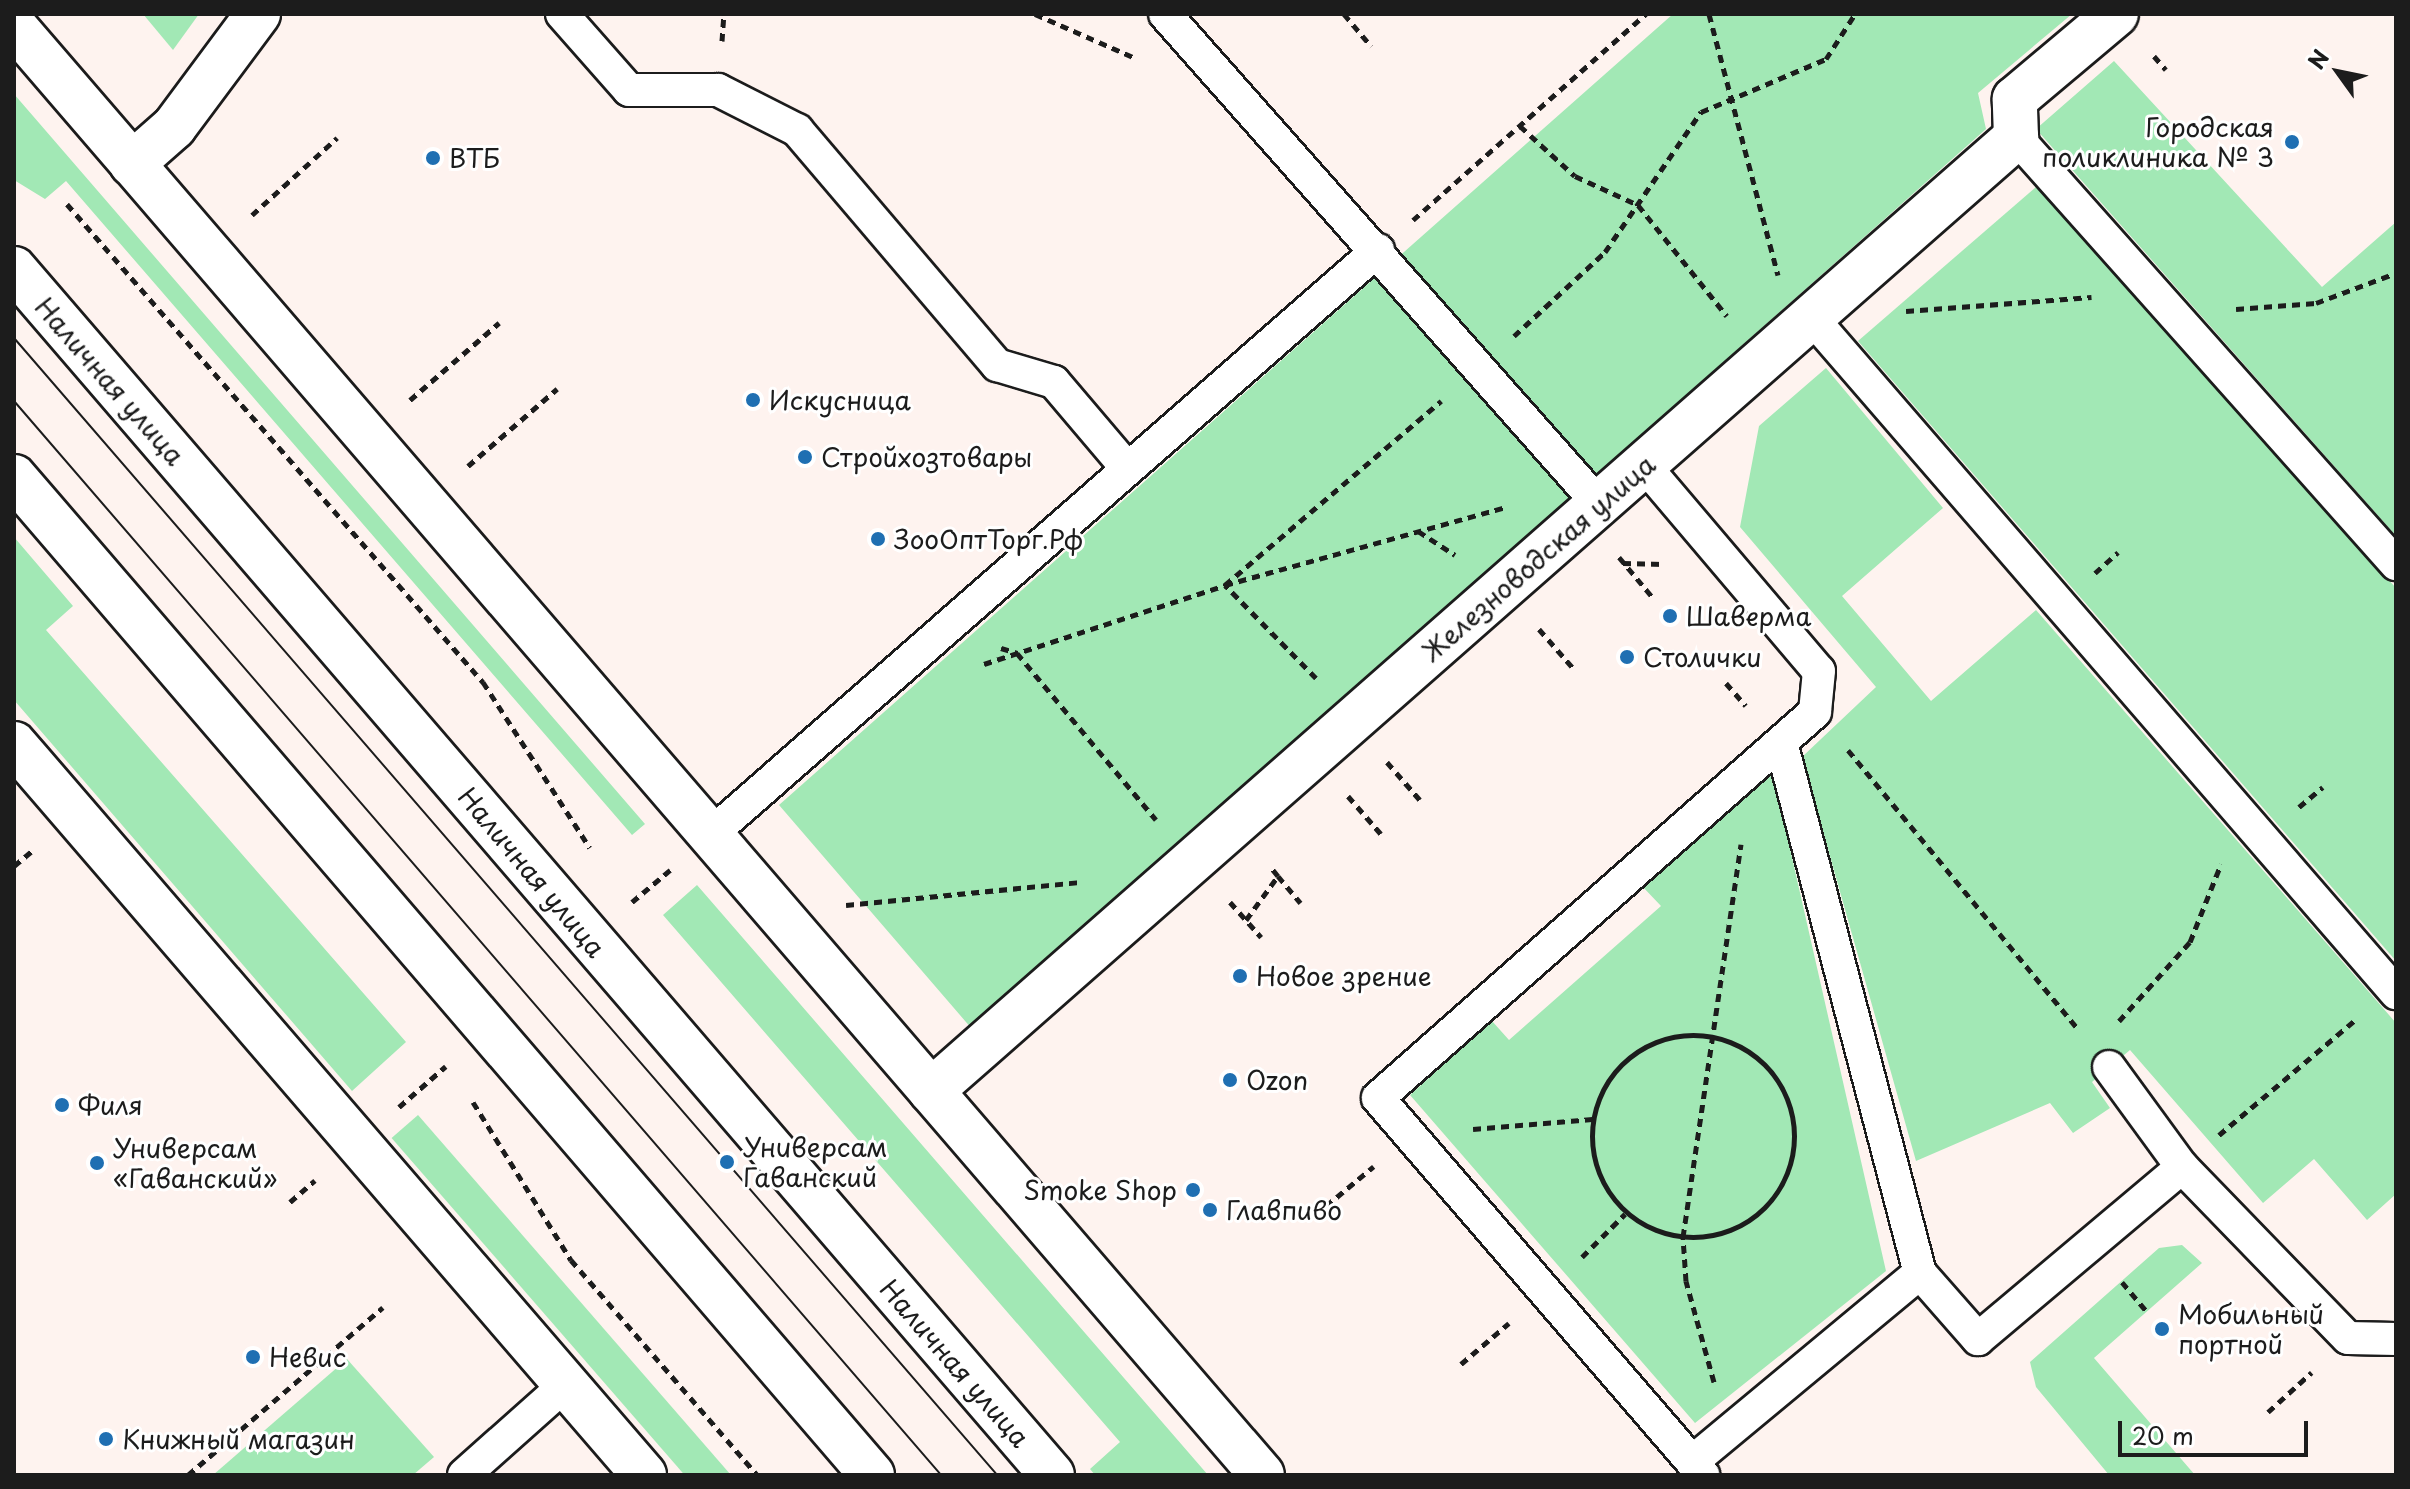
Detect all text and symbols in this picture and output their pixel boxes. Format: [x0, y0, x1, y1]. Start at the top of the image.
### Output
north arrow [2298, 32, 2378, 112]
text: N [2299, 42, 2336, 75]
place label: Городская поликлиника № 3 [2042, 111, 2274, 172]
marker: Городская поликлиника № 3 [2281, 131, 2303, 153]
place label: ВТБ [449, 142, 500, 174]
marker: ВТБ [424, 149, 442, 167]
street label: Наличная улица [28, 290, 192, 472]
place label: Искусница [769, 384, 911, 416]
marker: Искусница [744, 391, 762, 409]
place label: Стройхозтовары [821, 441, 1032, 473]
marker: Стройхозтовары [796, 448, 814, 466]
street label: Железноводская улица [1414, 448, 1662, 668]
place label: ЗооОптТорг.Рф [894, 523, 1083, 555]
marker: ЗооОптТорг.Рф [869, 530, 887, 548]
place label: Шаверма [1686, 600, 1812, 632]
marker: Шаверма [1661, 607, 1679, 625]
place label: Столички [1643, 641, 1762, 673]
marker: Столички [1618, 648, 1636, 666]
street label: Наличная улица [452, 780, 612, 964]
place label: Новое зрение [1256, 960, 1432, 992]
marker: Новое зрение [1231, 967, 1249, 985]
place label: Ozon [1246, 1064, 1308, 1096]
marker: Ozon [1221, 1071, 1239, 1089]
place label: Филя [78, 1089, 143, 1121]
marker: Филя [53, 1096, 71, 1114]
place label: Универсам Гаванский [743, 1131, 888, 1192]
place label: Универсам «Гаванский» [113, 1132, 277, 1194]
marker: Универсам Гаванский [718, 1153, 736, 1171]
marker: Универсам «Гаванский» [88, 1154, 106, 1172]
place label: Smoke Shop [1022, 1174, 1177, 1206]
marker: Smoke Shop [1184, 1181, 1202, 1199]
place label: Главпиво [1226, 1194, 1342, 1226]
marker: Главпиво [1201, 1201, 1219, 1219]
street label: Наличная улица [873, 1272, 1037, 1454]
place label: Мобильный портной [2178, 1298, 2324, 1360]
marker: Мобильный портной [2153, 1320, 2171, 1338]
place label: Невис [269, 1341, 346, 1373]
marker: Невис [244, 1348, 262, 1366]
scale bar [2122, 1405, 2312, 1455]
text: 20 m [2132, 1417, 2194, 1453]
place label: Книжный магазин [122, 1423, 356, 1455]
marker: Книжный магазин [97, 1430, 115, 1448]

